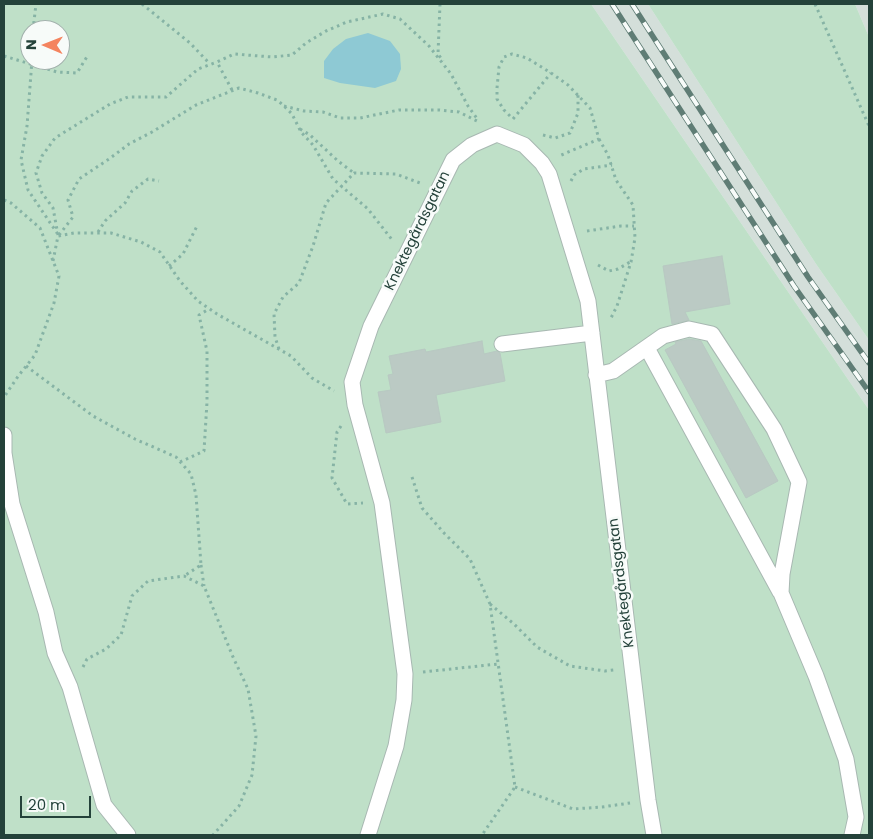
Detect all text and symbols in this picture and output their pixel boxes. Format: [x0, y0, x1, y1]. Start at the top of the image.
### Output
north arrow [20, 20, 70, 70]
text: N [21, 39, 41, 50]
street label: Knektegårdsgatan [382, 169, 454, 293]
street label: Knektegårdsgatan [606, 517, 638, 649]
scale bar [22, 786, 94, 818]
text: 20 m [28, 794, 66, 815]

